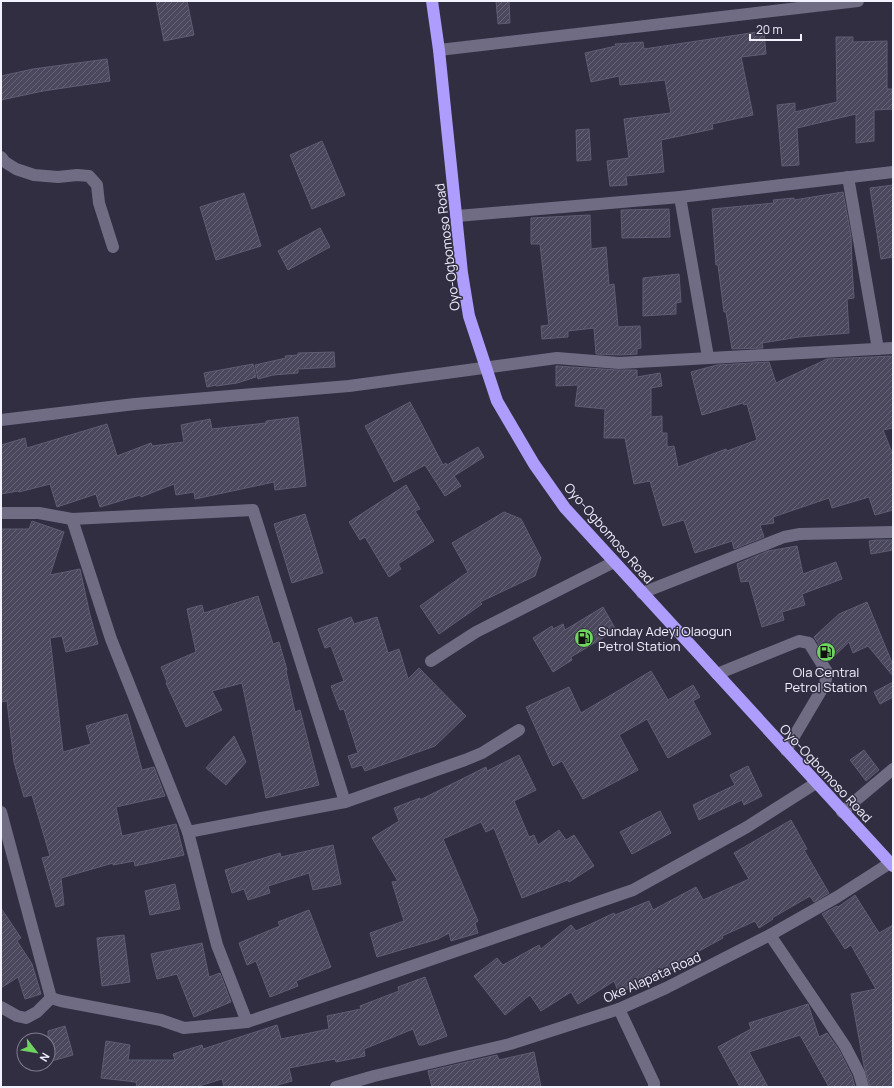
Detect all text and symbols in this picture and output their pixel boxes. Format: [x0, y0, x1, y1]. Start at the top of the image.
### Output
scale bar [750, 16, 801, 42]
text: 20 m [756, 21, 783, 38]
street label: Oyo-Ogbomoso Road [430, 182, 464, 312]
street label: Oyo-Ogbomoso Road [560, 479, 658, 587]
place label: Sunday Adeyi Olaogun Petrol Station [598, 622, 732, 655]
fuel station icon: Sunday Adeyi Olaogun Petrol Station [573, 627, 595, 649]
fuel station icon: Ola Central Petrol Station [815, 641, 837, 663]
place label: Ola Central Petrol Station [785, 663, 867, 696]
street label: Oyo-Ogbomoso Road [776, 720, 876, 826]
street label: Oke Alapata Road [600, 947, 704, 1007]
north arrow [16, 1032, 56, 1072]
text: N [36, 1050, 53, 1065]

